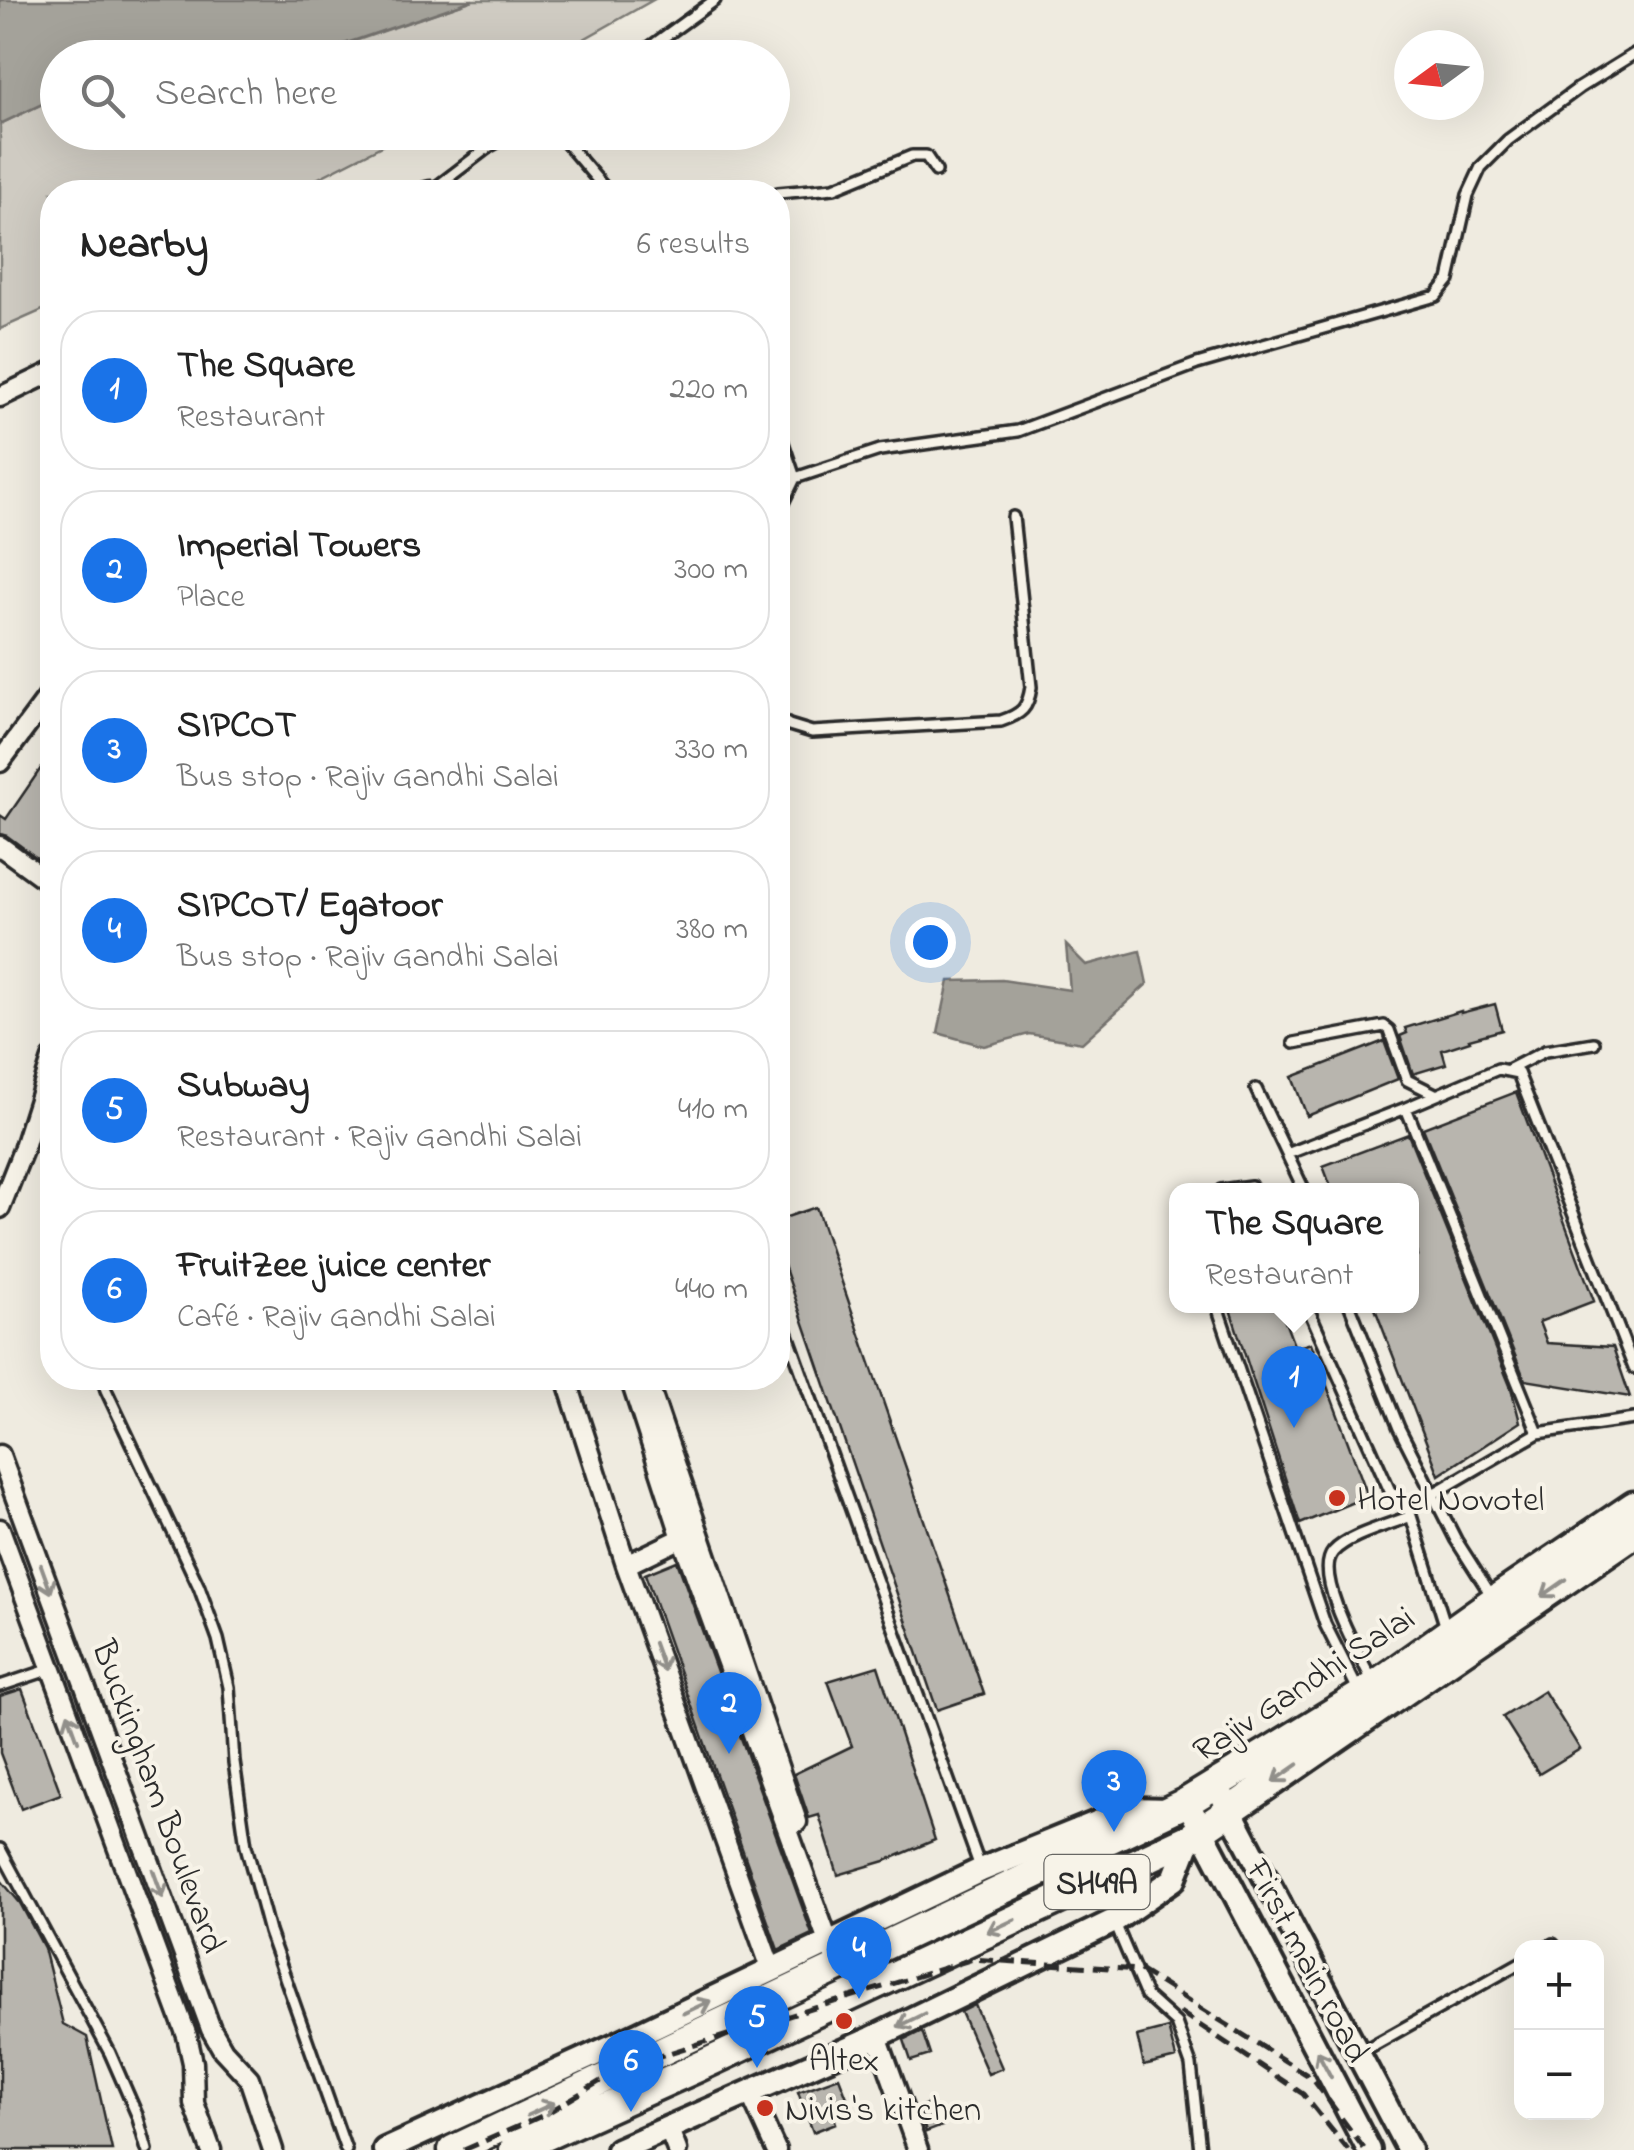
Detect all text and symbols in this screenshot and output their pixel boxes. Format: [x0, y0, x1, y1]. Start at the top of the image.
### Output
north arrow [1394, 30, 1484, 120]
search box [40, 40, 790, 150]
text: Search here [155, 67, 337, 123]
icon: search [75, 68, 130, 123]
text: Nearby [80, 215, 208, 276]
text: 6 results [637, 222, 750, 269]
text: The Square [177, 339, 355, 395]
text: 1 [109, 367, 120, 414]
text: 220 m [670, 367, 748, 414]
text: Restaurant [177, 395, 325, 442]
text: Imperial Towers [177, 519, 421, 575]
text: 2 [107, 547, 122, 594]
text: 300 m [674, 547, 748, 594]
text: Place [177, 575, 245, 622]
text: SIPCOT [177, 699, 297, 755]
text: 3 [108, 727, 121, 774]
text: 330 m [675, 727, 748, 774]
text: Bus stop · Rajiv Gandhi Salai [177, 755, 559, 802]
text: SIPCOT/ Egatoor [177, 879, 443, 935]
text: 4 [108, 907, 121, 954]
text: 380 m [676, 907, 748, 954]
your location [905, 917, 956, 968]
text: Bus stop · Rajiv Gandhi Salai [177, 935, 559, 982]
text: Subway [177, 1059, 310, 1115]
text: 5 [105, 1087, 124, 1134]
text: 410 m [678, 1087, 748, 1134]
text: Restaurant · Rajiv Gandhi Salai [177, 1115, 582, 1162]
popup [1169, 1183, 1419, 1313]
text: The Square [1205, 1197, 1383, 1253]
text: FruitZee juice center [177, 1239, 490, 1295]
text: Restaurant [1205, 1253, 1354, 1300]
text: 6 [107, 1267, 122, 1314]
text: 440 m [675, 1267, 748, 1314]
text: Café · Rajiv Gandhi Salai [177, 1295, 496, 1342]
pin: 1 [1262, 1346, 1326, 1428]
place label: Hotel Novotel [1357, 1476, 1544, 1527]
marker: Hotel Novotel [1326, 1487, 1348, 1509]
one-way arrow [38, 1563, 56, 1594]
one-way arrow [1540, 1578, 1568, 1599]
street label: Rajiv Gandhi Salai [1184, 1595, 1426, 1777]
street label: Buckingham Boulevard [76, 1633, 237, 1961]
one-way arrow [651, 1640, 669, 1671]
pin: 2 [696, 1672, 762, 1754]
one-way arrow [63, 1712, 81, 1743]
pin: 3 [1082, 1750, 1146, 1832]
one-way arrow [1273, 1762, 1301, 1783]
street label: First main road [1230, 1850, 1381, 2073]
road number: SH49A [1044, 1855, 1150, 1909]
one-way arrow [150, 1868, 168, 1899]
pin: 4 [826, 1916, 892, 1999]
one-way arrow [987, 1918, 1017, 1937]
map controls [1514, 1940, 1604, 2120]
button: + [1514, 1940, 1604, 2030]
pin: 5 [724, 1986, 790, 2068]
one-way arrow [681, 1997, 711, 2015]
marker: Altex [833, 2010, 855, 2032]
one-way arrow [897, 2011, 927, 2030]
pin: 6 [598, 2030, 664, 2112]
button: − [1514, 2030, 1604, 2120]
place label: Altex [809, 2036, 879, 2087]
one-way arrow [1313, 2049, 1333, 2079]
place label: Nivis's kitchen [785, 2086, 981, 2137]
marker: Nivis's kitchen [754, 2097, 776, 2119]
one-way arrow [525, 2098, 555, 2117]

